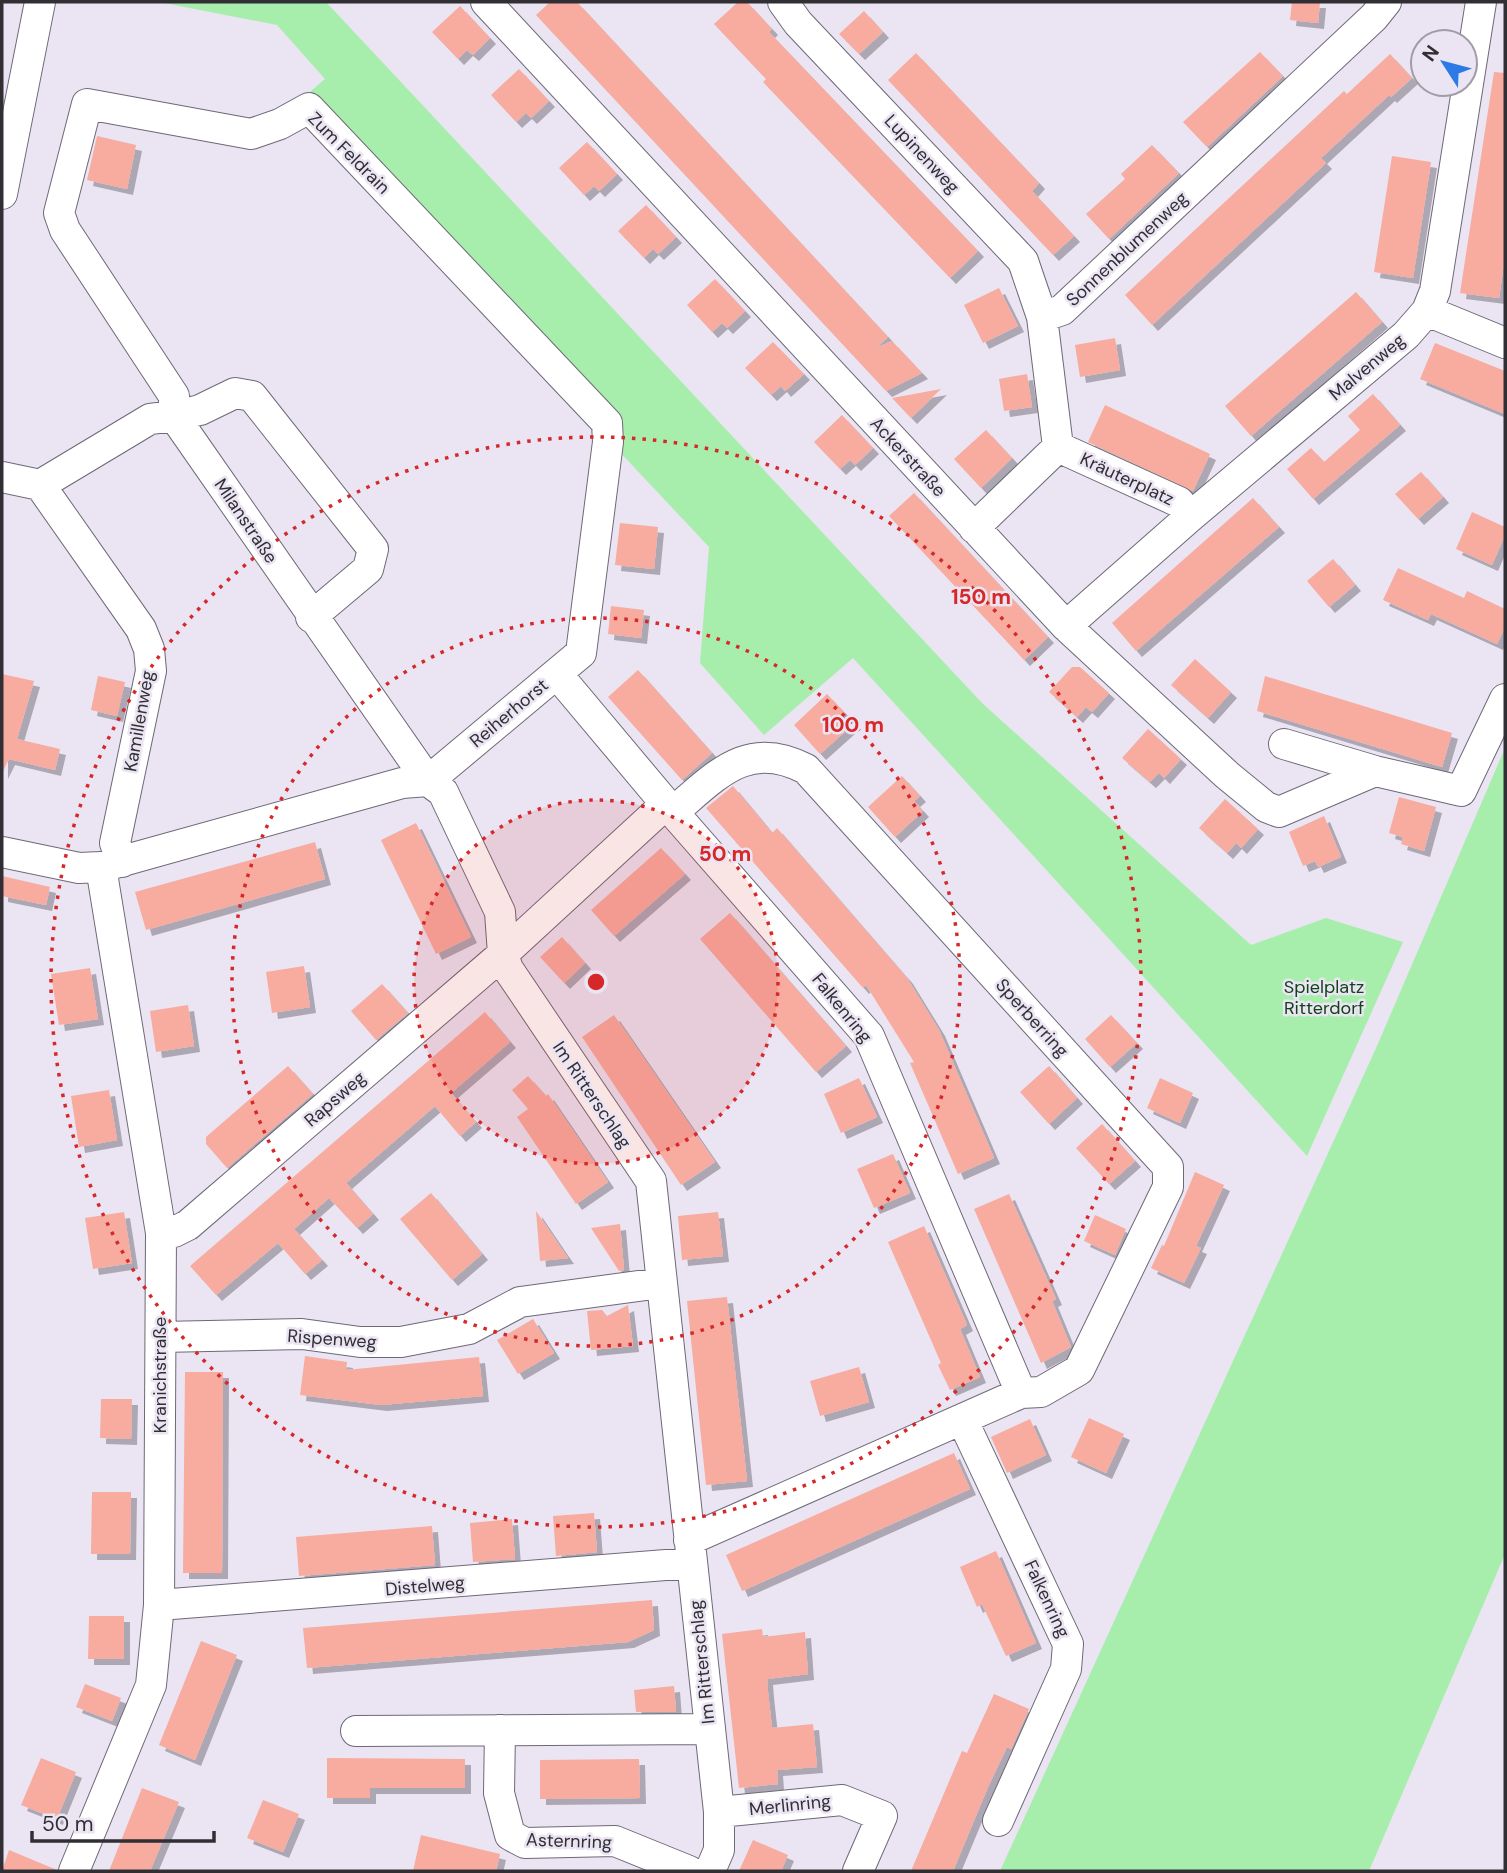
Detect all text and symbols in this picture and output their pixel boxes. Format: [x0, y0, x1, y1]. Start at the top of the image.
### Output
north arrow [1409, 28, 1479, 98]
text: N [1416, 40, 1445, 66]
street label: Zum Feldrain [303, 107, 395, 199]
street label: Lupinenweg [879, 109, 965, 199]
street label: Sonnenblumenweg [1061, 186, 1193, 312]
street label: Malvenweg [1324, 328, 1410, 406]
street label: Ackerstraße [865, 412, 951, 502]
street label: Kräuterplatz [1076, 447, 1178, 511]
street label: Milanstraße [209, 474, 283, 568]
text: 150 m [951, 583, 1011, 611]
street label: Kamillenweg [118, 668, 160, 774]
street label: Reiherhorst [465, 673, 553, 753]
text: 100 m [822, 711, 884, 739]
text: 50 m [699, 840, 751, 868]
street label: Falkenring [807, 968, 877, 1048]
centre of rings [584, 970, 608, 994]
street label: Sperberring [990, 974, 1074, 1062]
park label: Spielplatz Ritterdorf [1284, 975, 1364, 1020]
street label: Im Ritterschlag [547, 1037, 637, 1153]
street label: Rapsweg [299, 1066, 371, 1132]
street label: Kranichstraße [148, 1317, 172, 1433]
street label: Rispenweg [287, 1324, 377, 1354]
street label: Falkenring [1019, 1556, 1075, 1642]
street label: Distelweg [384, 1571, 466, 1601]
street label: Im Ritterschlag [684, 1599, 720, 1725]
street label: Merlinring [748, 1789, 832, 1821]
scale bar [32, 1800, 214, 1844]
text: 50 m [42, 1810, 93, 1838]
street label: Asternring [526, 1828, 612, 1854]

